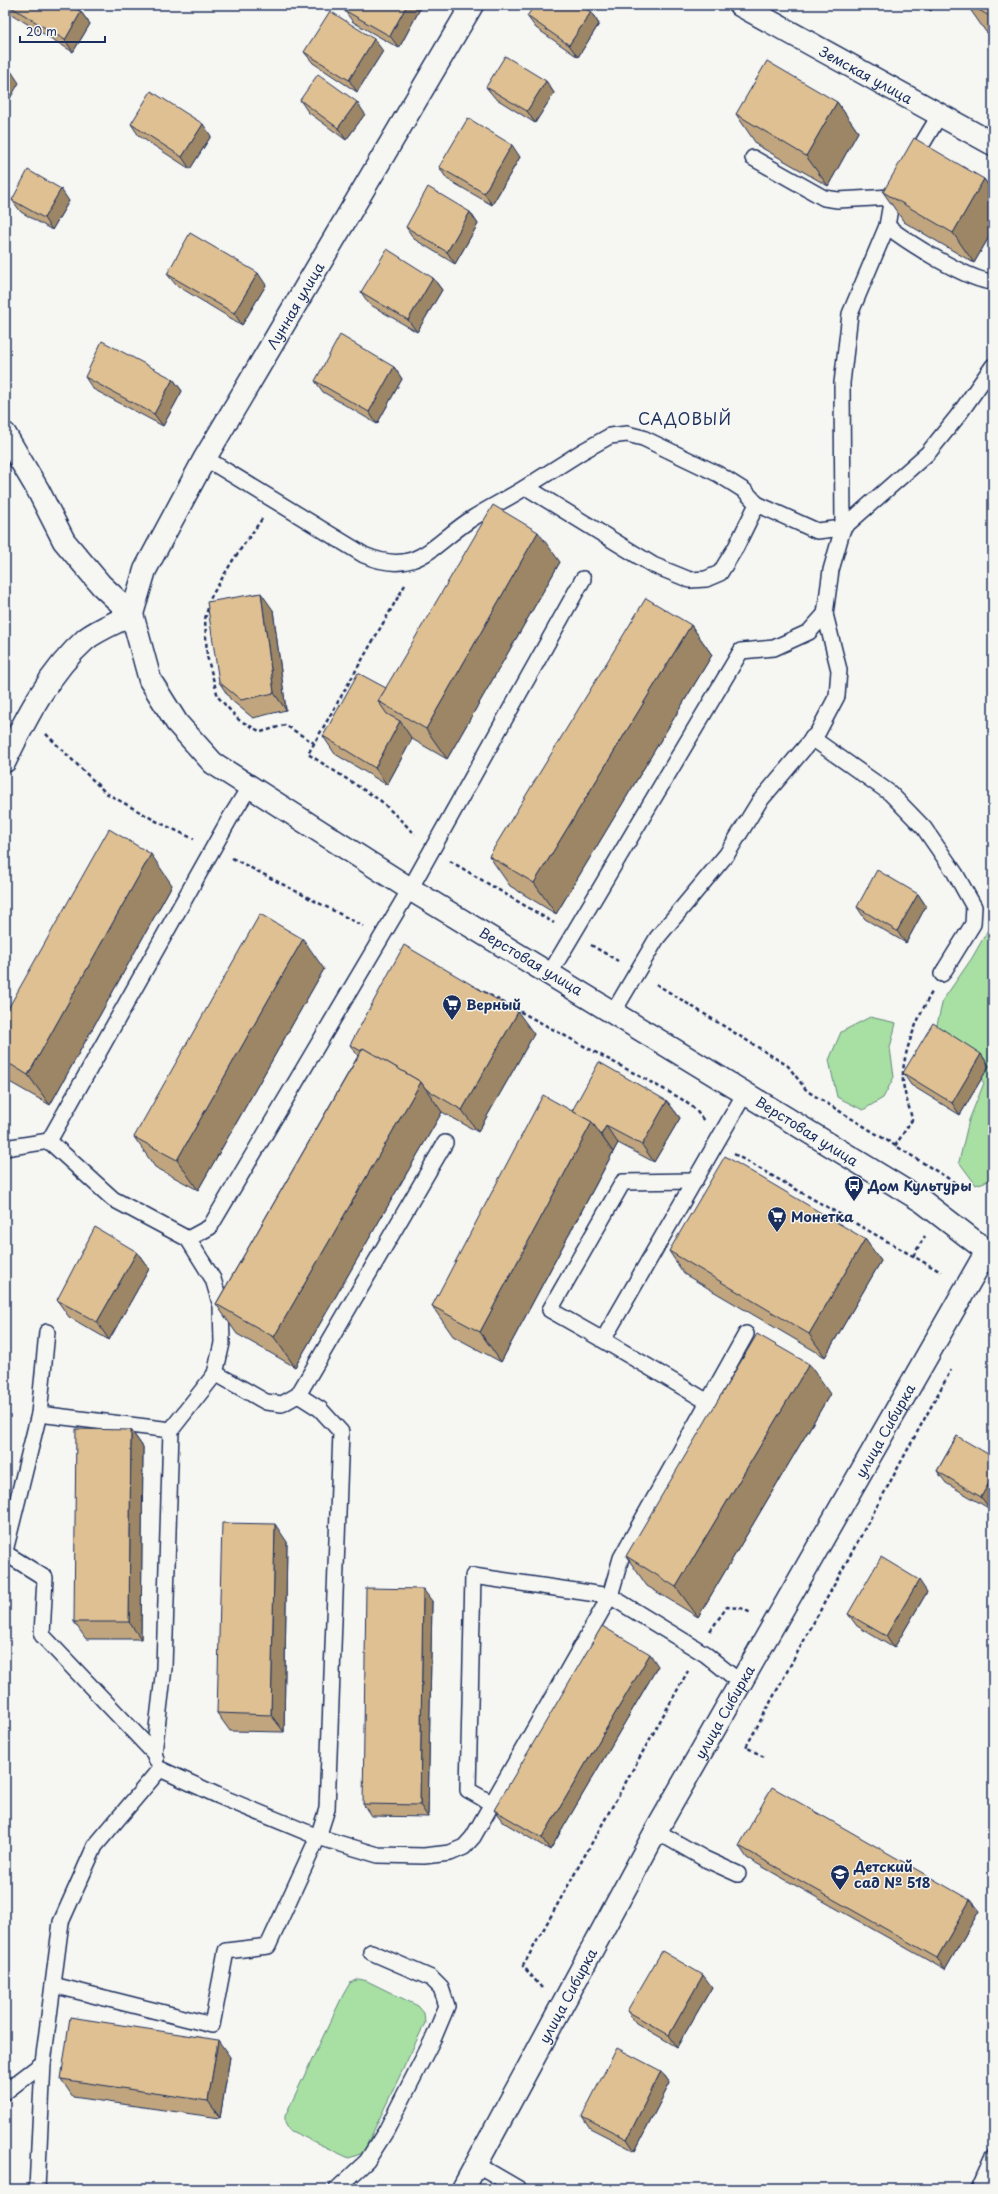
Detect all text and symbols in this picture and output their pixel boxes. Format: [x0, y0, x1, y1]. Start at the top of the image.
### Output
scale bar [20, 18, 105, 44]
text: 20 m [26, 22, 57, 40]
street label: Земская улица [816, 40, 917, 109]
street label: Лунная улица [261, 258, 329, 353]
district label: САДОВЫЙ [638, 406, 732, 430]
street label: Верстовая улица [475, 922, 587, 1000]
supermarket icon: Верный [441, 993, 463, 1021]
place label: Верный [466, 994, 521, 1015]
street label: Верстовая улица [752, 1091, 863, 1171]
bus stop icon: Дом Культуры [843, 1174, 865, 1202]
place label: Дом Культуры [867, 1175, 972, 1196]
supermarket icon: Монетка [766, 1205, 788, 1233]
place label: Монетка [791, 1206, 854, 1227]
street label: улица Сибирка [849, 1379, 920, 1481]
street label: улица Сибирка [689, 1661, 759, 1763]
place label: Детский сад № 518 [853, 1856, 931, 1893]
school or university icon: Детский сад № 518 [829, 1863, 851, 1891]
street label: улица Сибирка [533, 1944, 602, 2047]

